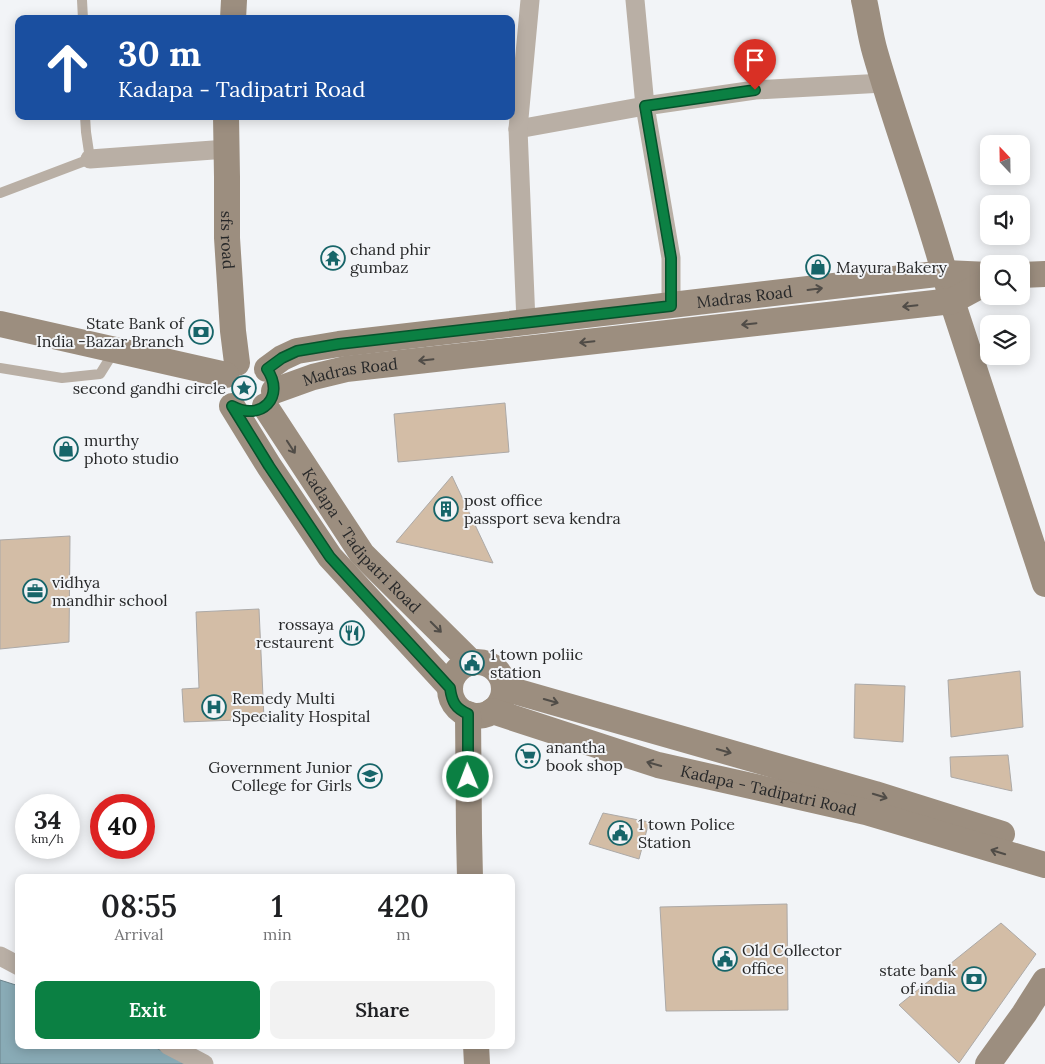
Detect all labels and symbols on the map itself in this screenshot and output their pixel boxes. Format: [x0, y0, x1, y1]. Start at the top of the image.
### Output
pin [734, 39, 776, 90]
north arrow [980, 135, 1030, 185]
street label: sfs road [217, 211, 239, 270]
place label: chand phir gumbaz [350, 239, 430, 277]
temple icon: chand phir gumbaz [320, 245, 346, 271]
shop icon: Mayura Bakery [805, 254, 831, 280]
place label: Mayura Bakery [836, 257, 948, 277]
street label: Madras Road [695, 281, 794, 312]
one-way arrow [806, 284, 822, 294]
one-way arrow [903, 301, 919, 311]
place label: State Bank of India -Bazar Branch [36, 313, 186, 351]
bank icon: State Bank of India -Bazar Branch [188, 319, 214, 345]
one-way arrow [741, 319, 757, 329]
one-way arrow [580, 337, 596, 347]
street label: Madras Road [300, 353, 399, 390]
one-way arrow [418, 355, 434, 365]
place icon: second gandhi circle [231, 375, 257, 401]
place label: second gandhi circle [73, 378, 226, 398]
place label: murthy photo studio [84, 430, 179, 468]
shop icon: murthy photo studio [53, 436, 79, 462]
one-way arrow [286, 440, 297, 454]
street label: Kadapa - Tadipatri Road [298, 464, 426, 617]
place label: post office passport seva kendra [464, 490, 621, 528]
building icon: post office passport seva kendra [433, 496, 459, 522]
place label: vidhya mandhir school [52, 572, 168, 610]
office icon: vidhya mandhir school [22, 578, 48, 604]
place label: rossaya restaurent [256, 614, 335, 652]
restaurant icon: rossaya restaurent [339, 620, 365, 646]
one-way arrow [430, 621, 443, 633]
place label: 1 town poliic station [490, 644, 583, 682]
public building icon: 1 town poliic station [459, 650, 485, 676]
place label: Remedy Multi Speciality Hospital [232, 688, 370, 726]
hospital icon: Remedy Multi Speciality Hospital [201, 694, 227, 720]
one-way arrow [543, 697, 559, 707]
place label: anantha book shop [546, 737, 623, 775]
supermarket icon: anantha book shop [515, 743, 541, 769]
one-way arrow [716, 746, 732, 756]
position arrow [441, 750, 493, 802]
place label: Government Junior College for Girls [208, 757, 352, 795]
one-way arrow [647, 758, 663, 768]
street label: Kadapa - Tadipatri Road [679, 760, 859, 820]
school or university icon: Government Junior College for Girls [357, 763, 383, 789]
one-way arrow [872, 791, 888, 801]
speed limit sign: 40 [90, 794, 155, 859]
place label: 1 town Police Station [638, 814, 735, 852]
public building icon: 1 town Police Station [607, 820, 633, 846]
one-way arrow [991, 846, 1007, 856]
place label: Old Collector office [742, 940, 842, 978]
public building icon: Old Collector office [712, 946, 738, 972]
place label: state bank of india [879, 960, 956, 998]
bank icon: state bank of india [961, 966, 987, 992]

